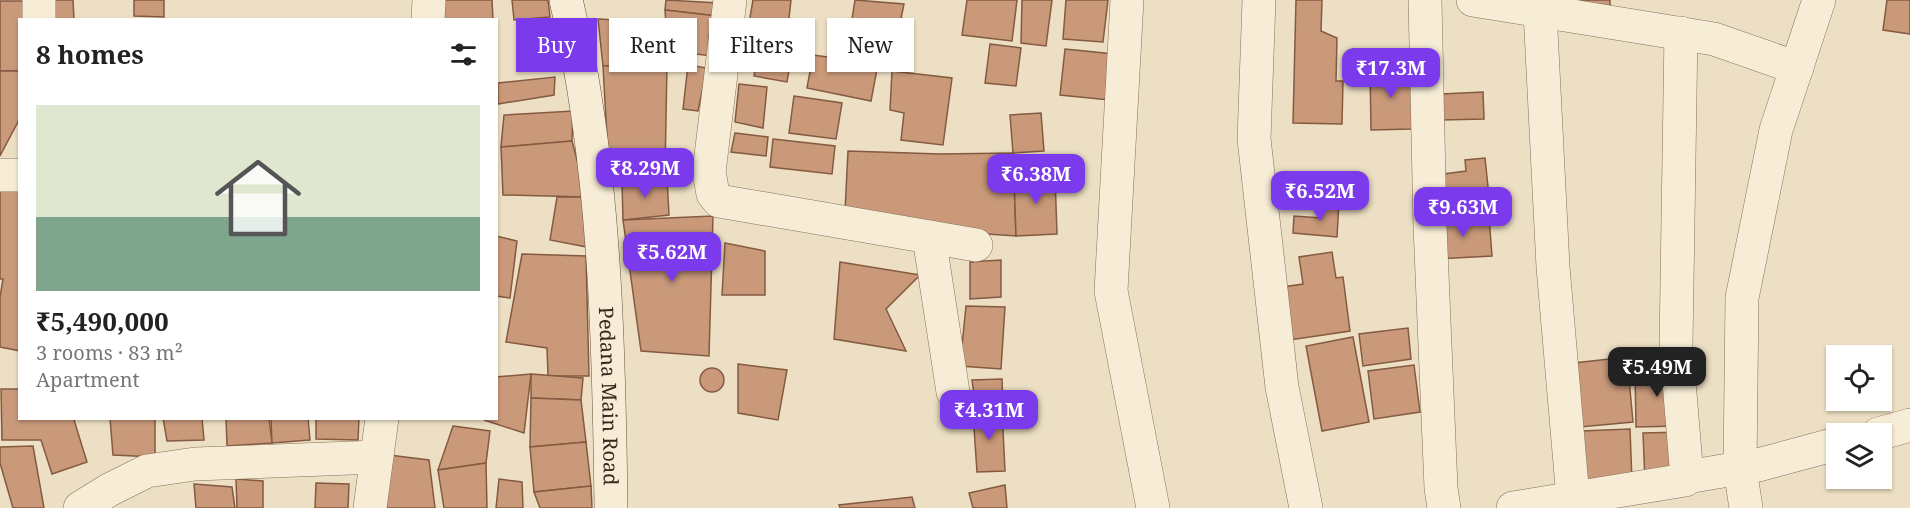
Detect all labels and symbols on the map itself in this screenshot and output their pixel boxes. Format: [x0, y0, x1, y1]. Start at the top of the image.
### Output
pin: ₹17.3M [1342, 48, 1440, 99]
pin: ₹8.29M [596, 148, 694, 199]
pin: ₹6.38M [987, 154, 1085, 205]
pin: ₹6.52M [1271, 171, 1369, 222]
pin: ₹9.63M [1414, 187, 1512, 238]
pin: ₹5.62M [623, 232, 721, 283]
street label: Pedana Main Road [593, 306, 625, 486]
pin: ₹5.49M [1608, 347, 1706, 398]
pin: ₹4.31M [940, 390, 1038, 441]

